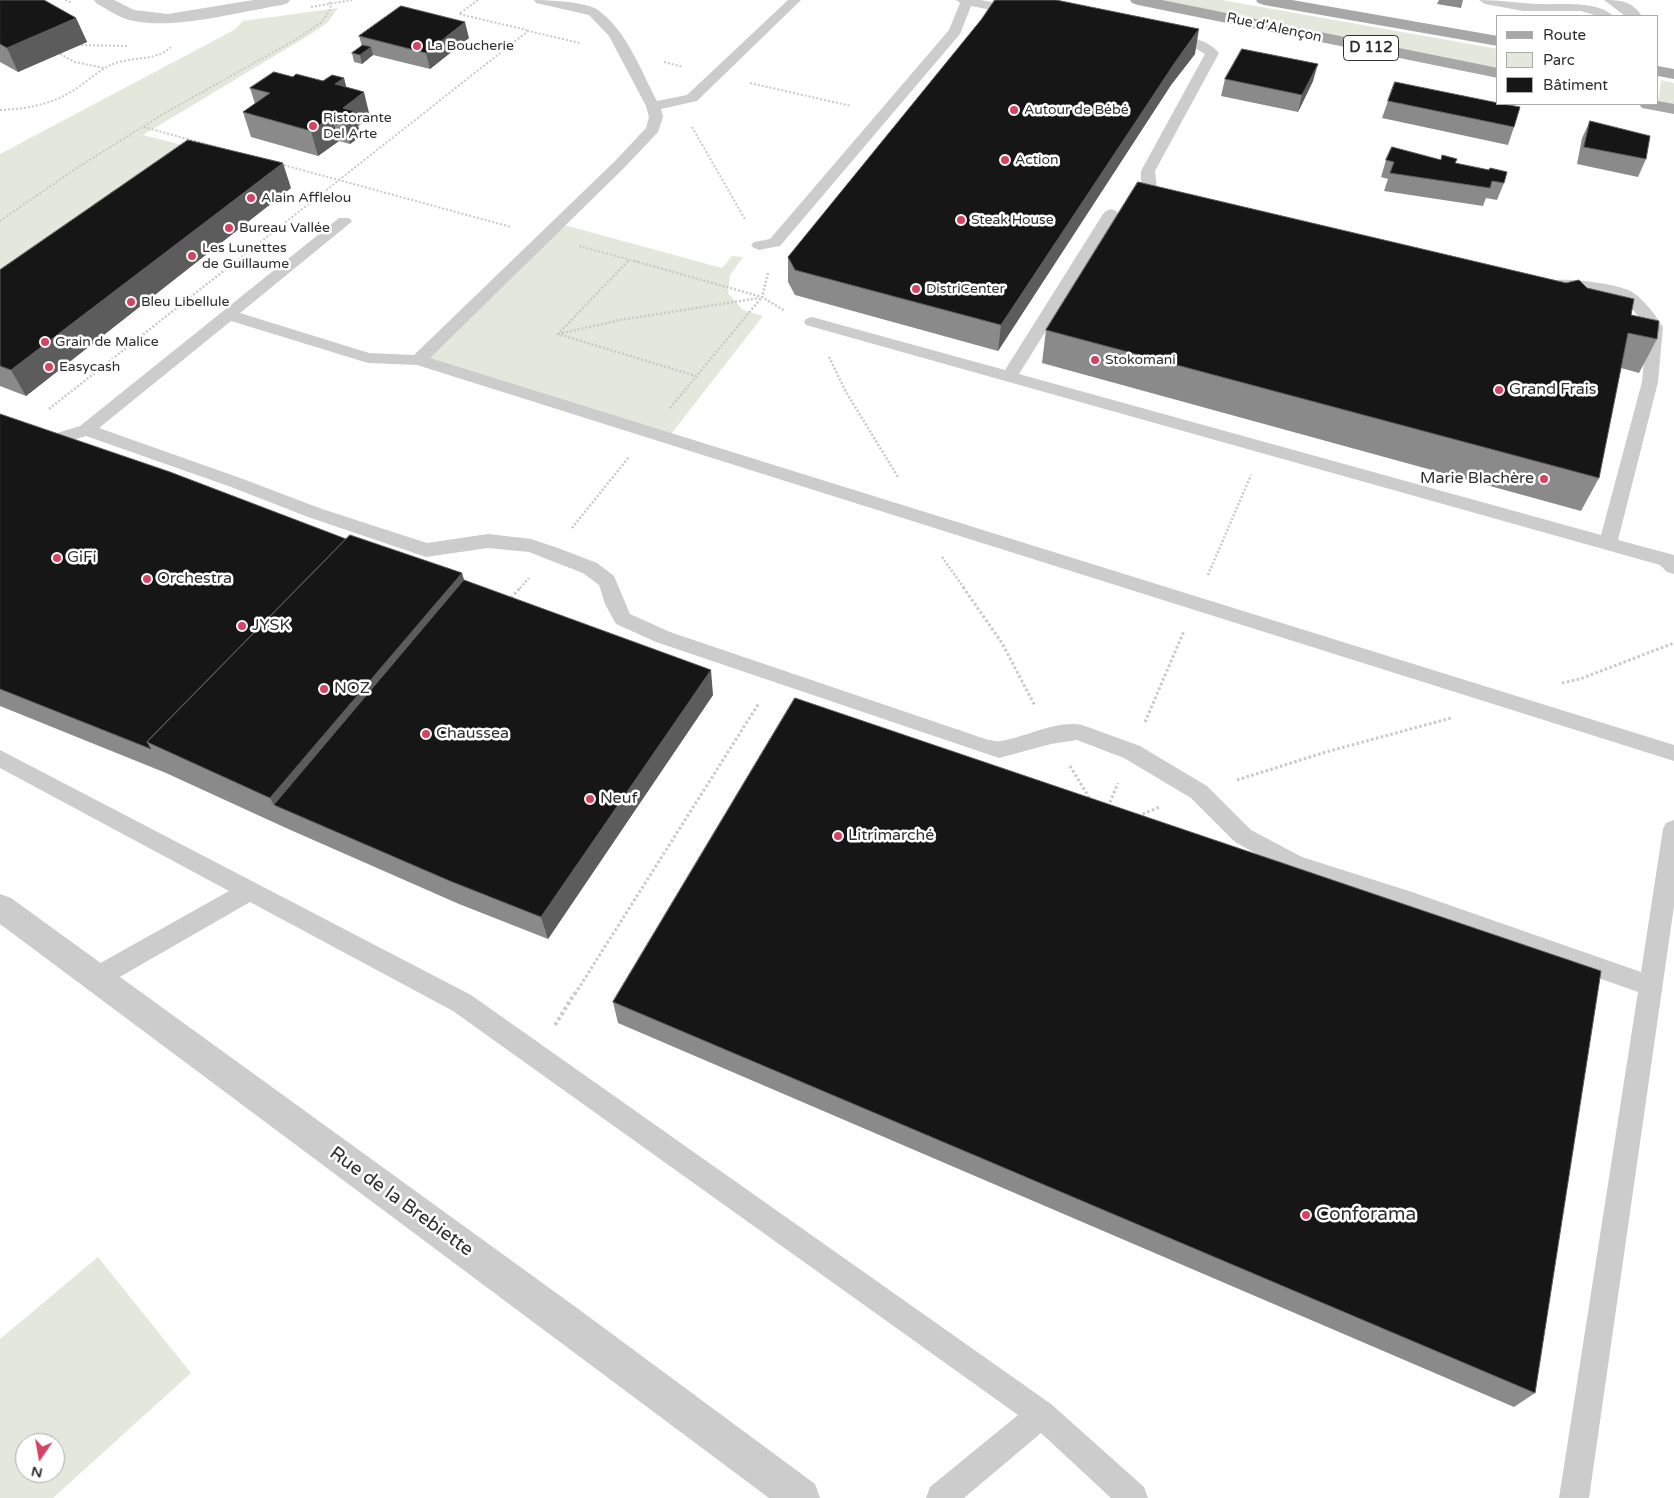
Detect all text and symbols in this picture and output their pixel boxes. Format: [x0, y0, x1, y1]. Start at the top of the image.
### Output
street label: Rue d'Alençon [1225, 10, 1323, 46]
legend [1496, 15, 1659, 105]
text: Route [1543, 26, 1586, 44]
road number: D 112 [1344, 36, 1398, 60]
place label: La Boucherie [427, 38, 514, 54]
marker: La Boucherie [411, 40, 423, 52]
text: Parc [1543, 51, 1575, 69]
text: Bâtiment [1543, 76, 1608, 94]
place label: Autour de Bébé [1024, 102, 1129, 118]
marker: Autour de Bébé [1008, 104, 1020, 116]
place label: Ristorante Del Arte [323, 110, 392, 142]
marker: Ristorante Del Arte [307, 120, 319, 132]
place label: Action [1015, 152, 1059, 168]
marker: Action [999, 154, 1011, 166]
place label: Alain Afflelou [261, 190, 351, 206]
marker: Alain Afflelou [245, 192, 257, 204]
place label: Steak House [971, 212, 1054, 228]
marker: Steak House [955, 214, 967, 226]
place label: Bureau Vallée [239, 220, 330, 236]
marker: Bureau Vallée [223, 222, 235, 234]
place label: Les Lunettes de Guillaume [202, 240, 289, 272]
marker: Les Lunettes de Guillaume [186, 250, 198, 262]
place label: DistriCenter [926, 281, 1005, 297]
marker: DistriCenter [910, 283, 922, 295]
place label: Bleu Libellule [141, 294, 229, 310]
marker: Bleu Libellule [125, 296, 137, 308]
place label: Grain de Malice [55, 334, 159, 350]
marker: Grain de Malice [39, 336, 51, 348]
place label: Stokomani [1105, 352, 1176, 368]
marker: Stokomani [1089, 354, 1101, 366]
place label: Easycash [59, 359, 120, 375]
marker: Easycash [43, 361, 55, 373]
place label: Grand Frais [1509, 380, 1596, 400]
marker: Grand Frais [1493, 384, 1505, 396]
place label: Marie Blachère [1420, 469, 1534, 489]
marker: Marie Blachère [1538, 473, 1550, 485]
place label: GiFi [67, 548, 96, 568]
marker: GiFi [51, 552, 63, 564]
place label: Orchestra [157, 569, 232, 589]
marker: Orchestra [141, 573, 153, 585]
place label: JYSK [252, 616, 290, 636]
marker: JYSK [236, 620, 248, 632]
place label: NOZ [334, 679, 370, 699]
marker: NOZ [318, 683, 330, 695]
place label: Chaussea [436, 724, 509, 744]
marker: Chaussea [420, 728, 432, 740]
place label: Neuf [600, 789, 638, 809]
marker: Neuf [584, 793, 596, 805]
place label: Litrimarché [848, 826, 934, 846]
marker: Litrimarché [832, 830, 844, 842]
street label: Rue de la Brebiette [325, 1142, 477, 1262]
place label: Conforama [1316, 1204, 1416, 1226]
marker: Conforama [1300, 1209, 1312, 1221]
north arrow [15, 1433, 65, 1483]
text: N [30, 1463, 44, 1482]

